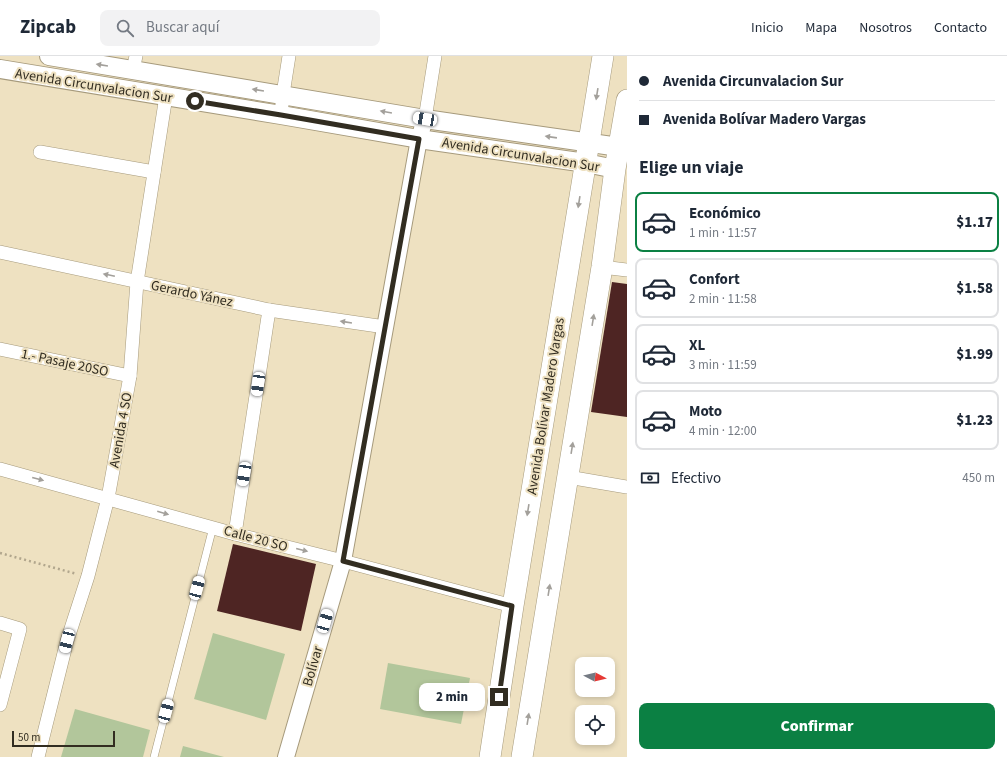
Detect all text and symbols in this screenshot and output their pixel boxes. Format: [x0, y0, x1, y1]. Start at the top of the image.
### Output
search box [100, 10, 380, 46]
text: Zipcab [20, 14, 76, 41]
icon: search [114, 17, 136, 39]
text: Buscar aquí [146, 17, 219, 38]
text: Inicio [751, 18, 783, 38]
text: Mapa [805, 18, 837, 38]
text: Nosotros [859, 18, 912, 38]
text: Contacto [934, 18, 987, 38]
one-way arrow [96, 62, 108, 68]
street label: Avenida Circunvalacion Sur [14, 64, 174, 108]
text: Avenida Circunvalacion Sur [663, 71, 843, 92]
one-way arrow [252, 87, 264, 93]
one-way arrow [594, 88, 600, 101]
route start [186, 92, 204, 110]
one-way arrow [380, 109, 392, 115]
text: Avenida Bolívar Madero Vargas [663, 109, 866, 130]
car [412, 111, 438, 127]
street label: Avenida Circunvalacion Sur [441, 133, 601, 177]
one-way arrow [545, 134, 557, 140]
text: Elige un viaje [639, 155, 744, 180]
one-way arrow [576, 196, 582, 208]
text: Económico [689, 203, 761, 224]
icon: car [641, 204, 677, 240]
text: $1.17 [956, 212, 993, 233]
text: 1 min · 11:57 [689, 224, 757, 242]
text: Confort [689, 269, 740, 290]
icon: car [641, 270, 677, 306]
one-way arrow [103, 272, 115, 278]
street label: Gerardo Yánez [149, 276, 235, 312]
text: $1.58 [956, 278, 993, 299]
text: 2 min · 11:58 [689, 290, 757, 308]
one-way arrow [591, 314, 597, 326]
street label: Avenida Bolívar Madero Vargas [522, 316, 570, 496]
one-way arrow [340, 319, 352, 325]
text: XL [689, 335, 705, 356]
icon: car [641, 336, 677, 372]
street label: 1.- Pasaje 20SO [19, 344, 110, 382]
text: $1.99 [956, 344, 993, 365]
text: 3 min · 11:59 [689, 356, 757, 374]
car [250, 371, 266, 397]
street label: Avenida 4 SO [105, 391, 137, 469]
text: Moto [689, 401, 722, 422]
icon: car [641, 402, 677, 438]
text: $1.23 [956, 410, 993, 431]
text: 4 min · 12:00 [689, 422, 757, 440]
one-way arrow [570, 442, 576, 454]
car [236, 461, 252, 487]
icon: cash [639, 467, 661, 489]
text: Efectivo [671, 468, 721, 489]
text: 450 m [962, 469, 995, 487]
one-way arrow [32, 476, 44, 482]
one-way arrow [525, 504, 531, 516]
one-way arrow [157, 510, 169, 516]
street label: Calle 20 SO [222, 521, 290, 557]
one-way arrow [296, 548, 308, 554]
car [188, 575, 206, 601]
one-way arrow [546, 584, 552, 596]
car [316, 608, 334, 634]
car [58, 628, 76, 654]
street label: Bolívar [298, 644, 328, 689]
north arrow [575, 657, 615, 697]
map controls [575, 657, 615, 745]
callout: 2 min [419, 683, 485, 711]
text: 2 min [436, 688, 468, 706]
route end [490, 688, 508, 706]
car [157, 698, 175, 724]
button: Confirmar [639, 703, 995, 749]
button: locate [575, 705, 615, 745]
one-way arrow [526, 712, 532, 725]
scale bar [12, 729, 115, 748]
text: 50 m [18, 730, 40, 745]

